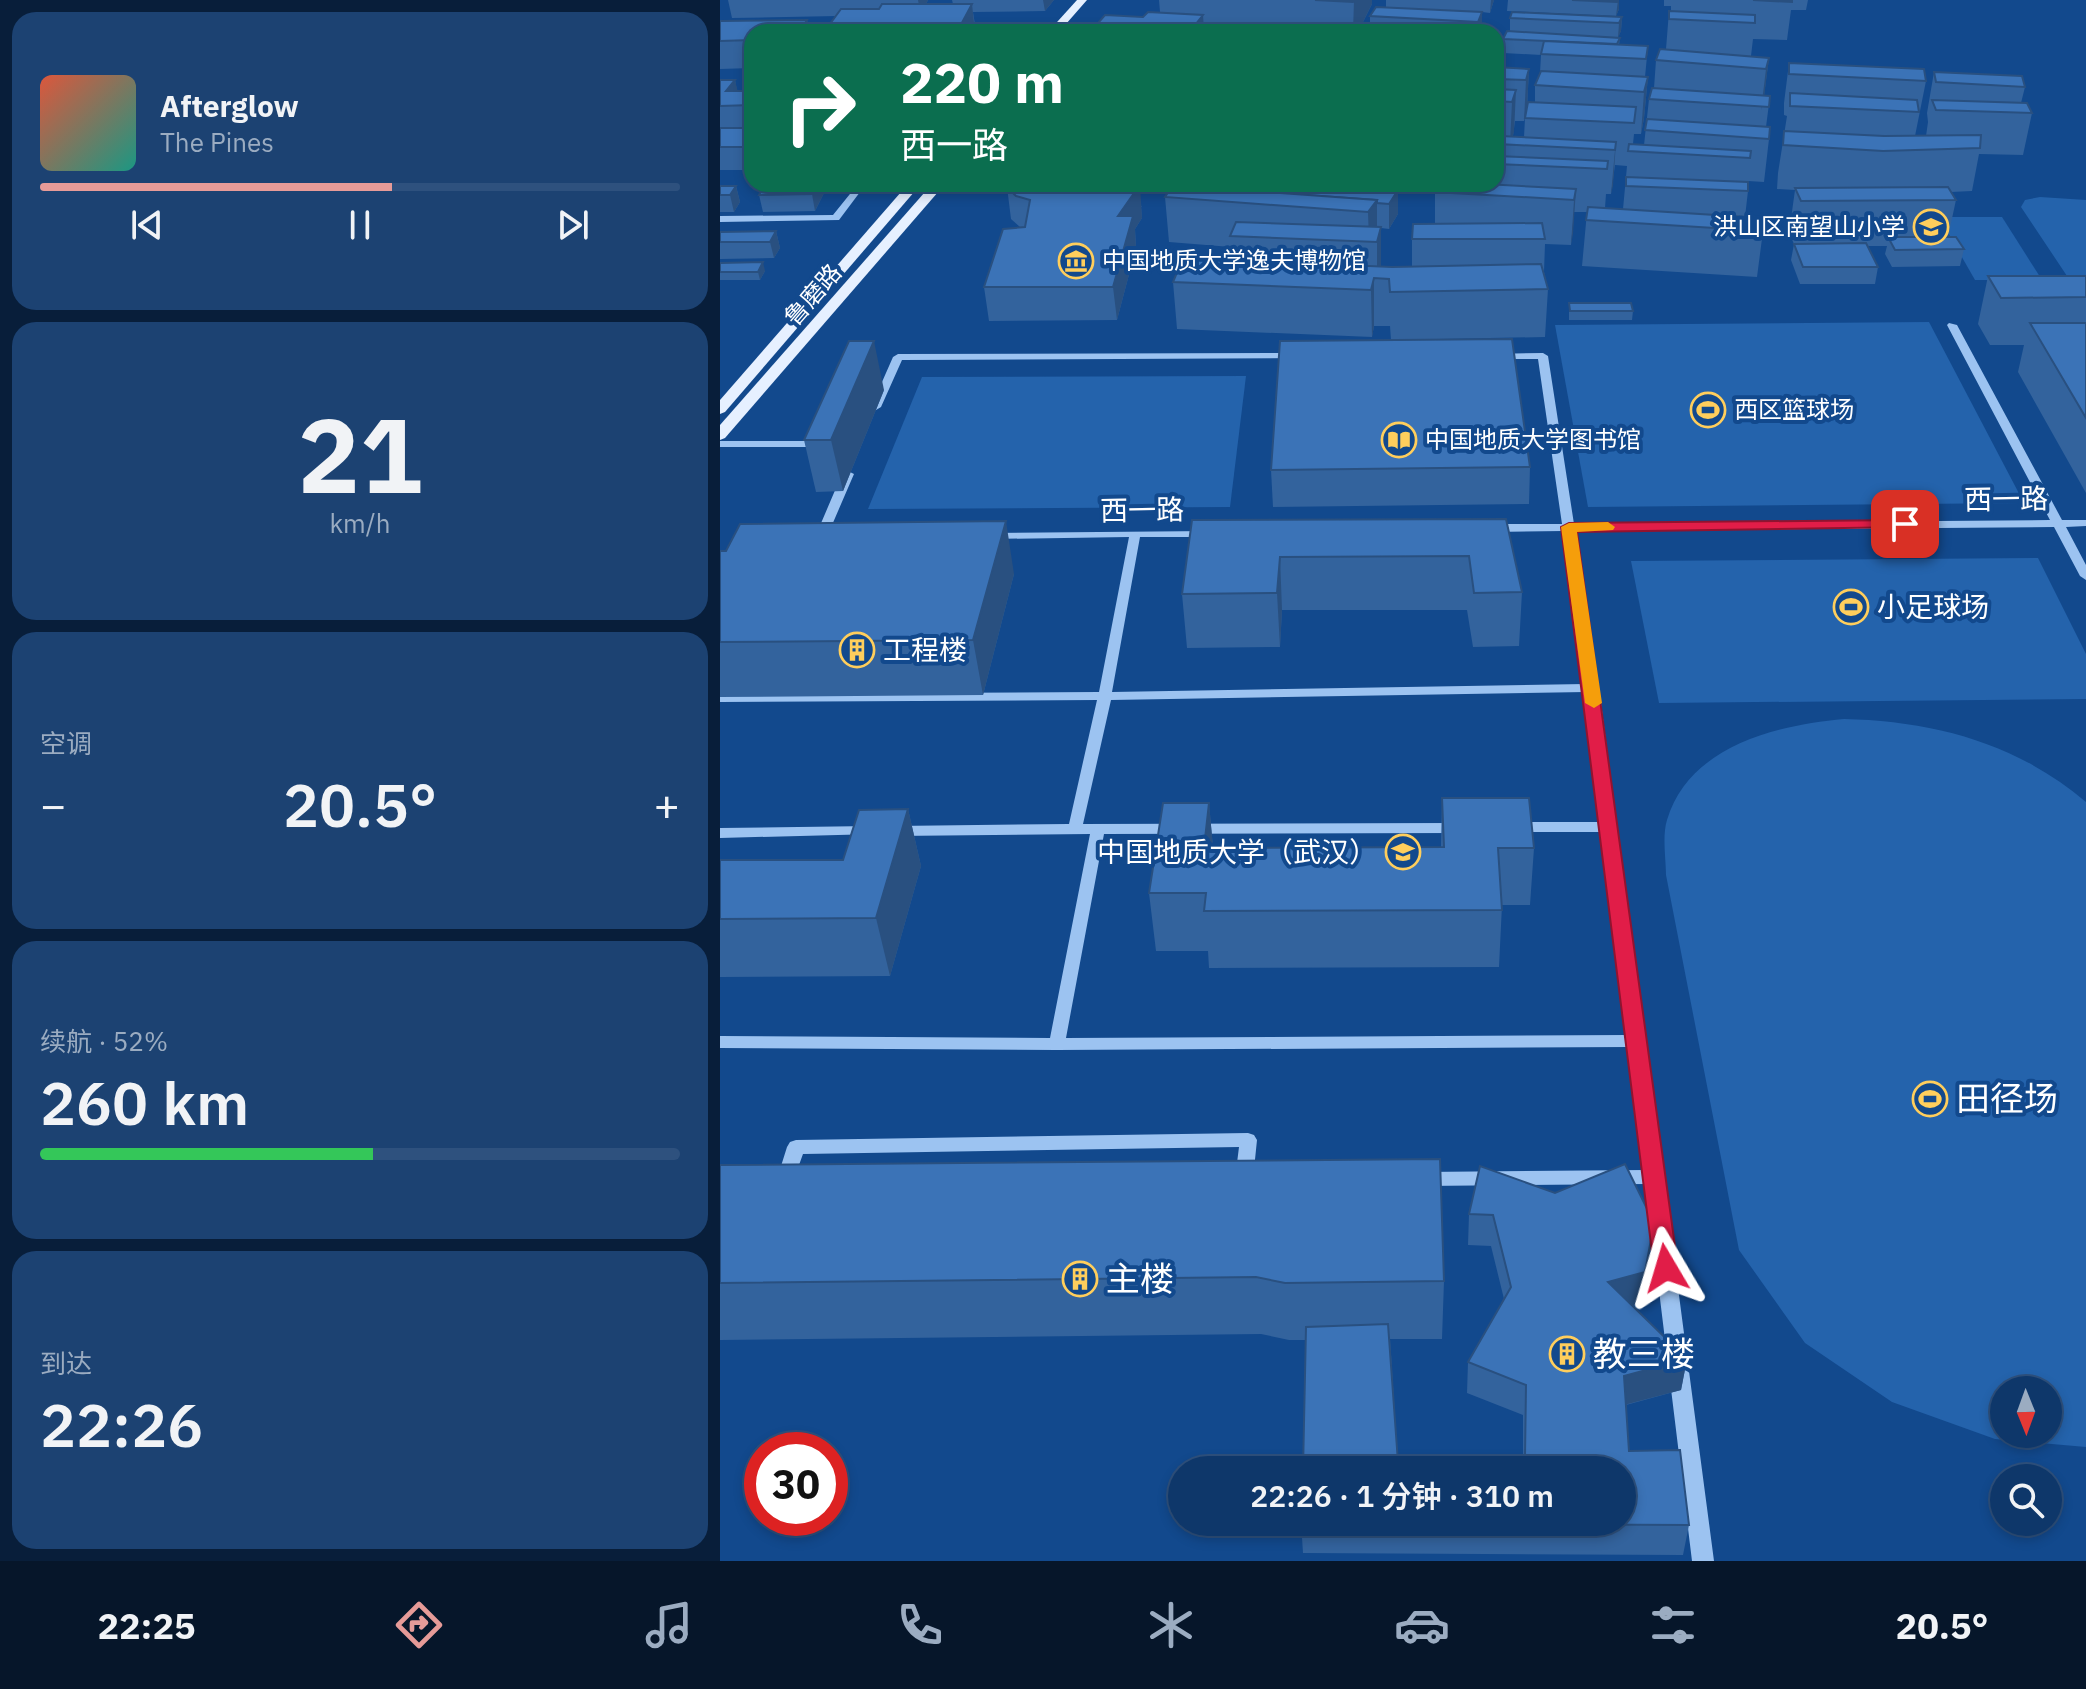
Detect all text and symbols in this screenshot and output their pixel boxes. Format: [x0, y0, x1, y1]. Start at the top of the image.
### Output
text: 220 m [900, 46, 1064, 118]
icon: right [768, 56, 872, 160]
text: Afterglow [160, 86, 299, 125]
text: 西一路 [900, 121, 1008, 168]
text: The Pines [160, 125, 274, 159]
icon: previous [125, 203, 169, 247]
icon: pause [338, 203, 382, 247]
icon: next [551, 203, 595, 247]
school or university icon: 洪山区南望山小学 [1912, 208, 1950, 246]
place label: 洪山区南望山小学 [1713, 210, 1905, 242]
museum icon: 中国地质大学逸夫博物馆 [1057, 242, 1095, 280]
place label: 中国地质大学逸夫博物馆 [1102, 244, 1366, 276]
street label: 鲁磨路 [777, 257, 848, 332]
text: 21 [298, 386, 422, 522]
sports icon: 西区篮球场 [1689, 391, 1727, 429]
place label: 西区篮球场 [1734, 393, 1854, 425]
library icon: 中国地质大学图书馆 [1380, 421, 1418, 459]
place label: 中国地质大学图书馆 [1425, 423, 1641, 455]
street label: 西一路 [1964, 479, 2048, 518]
street label: 西一路 [1100, 490, 1184, 529]
pin [1871, 490, 1939, 558]
icon: arrive [1883, 502, 1927, 546]
text: km/h [329, 506, 391, 540]
sports icon: 小足球场 [1832, 588, 1870, 626]
place label: 小足球场 [1877, 588, 1989, 625]
building icon: 工程楼 [838, 631, 876, 669]
place label: 工程楼 [883, 631, 967, 668]
text: 空调 [40, 726, 92, 760]
text: 20.5° [283, 765, 437, 844]
text: − [40, 776, 66, 833]
text: + [654, 776, 680, 833]
place label: 中国地质大学（武汉） [1097, 833, 1377, 870]
school or university icon: 中国地质大学（武汉） [1384, 833, 1422, 871]
text: 续航 · 52% [40, 1024, 168, 1058]
text: 260 km [40, 1063, 249, 1142]
place label: 田径场 [1956, 1076, 2058, 1120]
sports icon: 田径场 [1911, 1080, 1949, 1118]
position arrow [1624, 1226, 1708, 1310]
place label: 主楼 [1106, 1256, 1174, 1300]
building icon: 主楼 [1061, 1260, 1099, 1298]
place label: 教三楼 [1593, 1331, 1695, 1375]
building icon: 教三楼 [1548, 1335, 1586, 1373]
text: 到达 [40, 1346, 92, 1380]
north arrow [1990, 1376, 2062, 1448]
map controls [1990, 1376, 2062, 1536]
text: 22:26 [40, 1385, 203, 1464]
speed limit sign: 30 [744, 1432, 848, 1536]
button: search [1990, 1464, 2062, 1536]
text: 22:26 · 1 分钟 · 310 m [1250, 1476, 1554, 1515]
icon: directions [391, 1597, 447, 1653]
icon: music [641, 1597, 697, 1653]
icon: phone [892, 1597, 948, 1653]
icon: climate [1143, 1597, 1199, 1653]
icon: car [1394, 1597, 1450, 1653]
icon: filters [1645, 1597, 1701, 1653]
text: 22:25 [97, 1602, 196, 1649]
text: 20.5° [1896, 1602, 1989, 1649]

